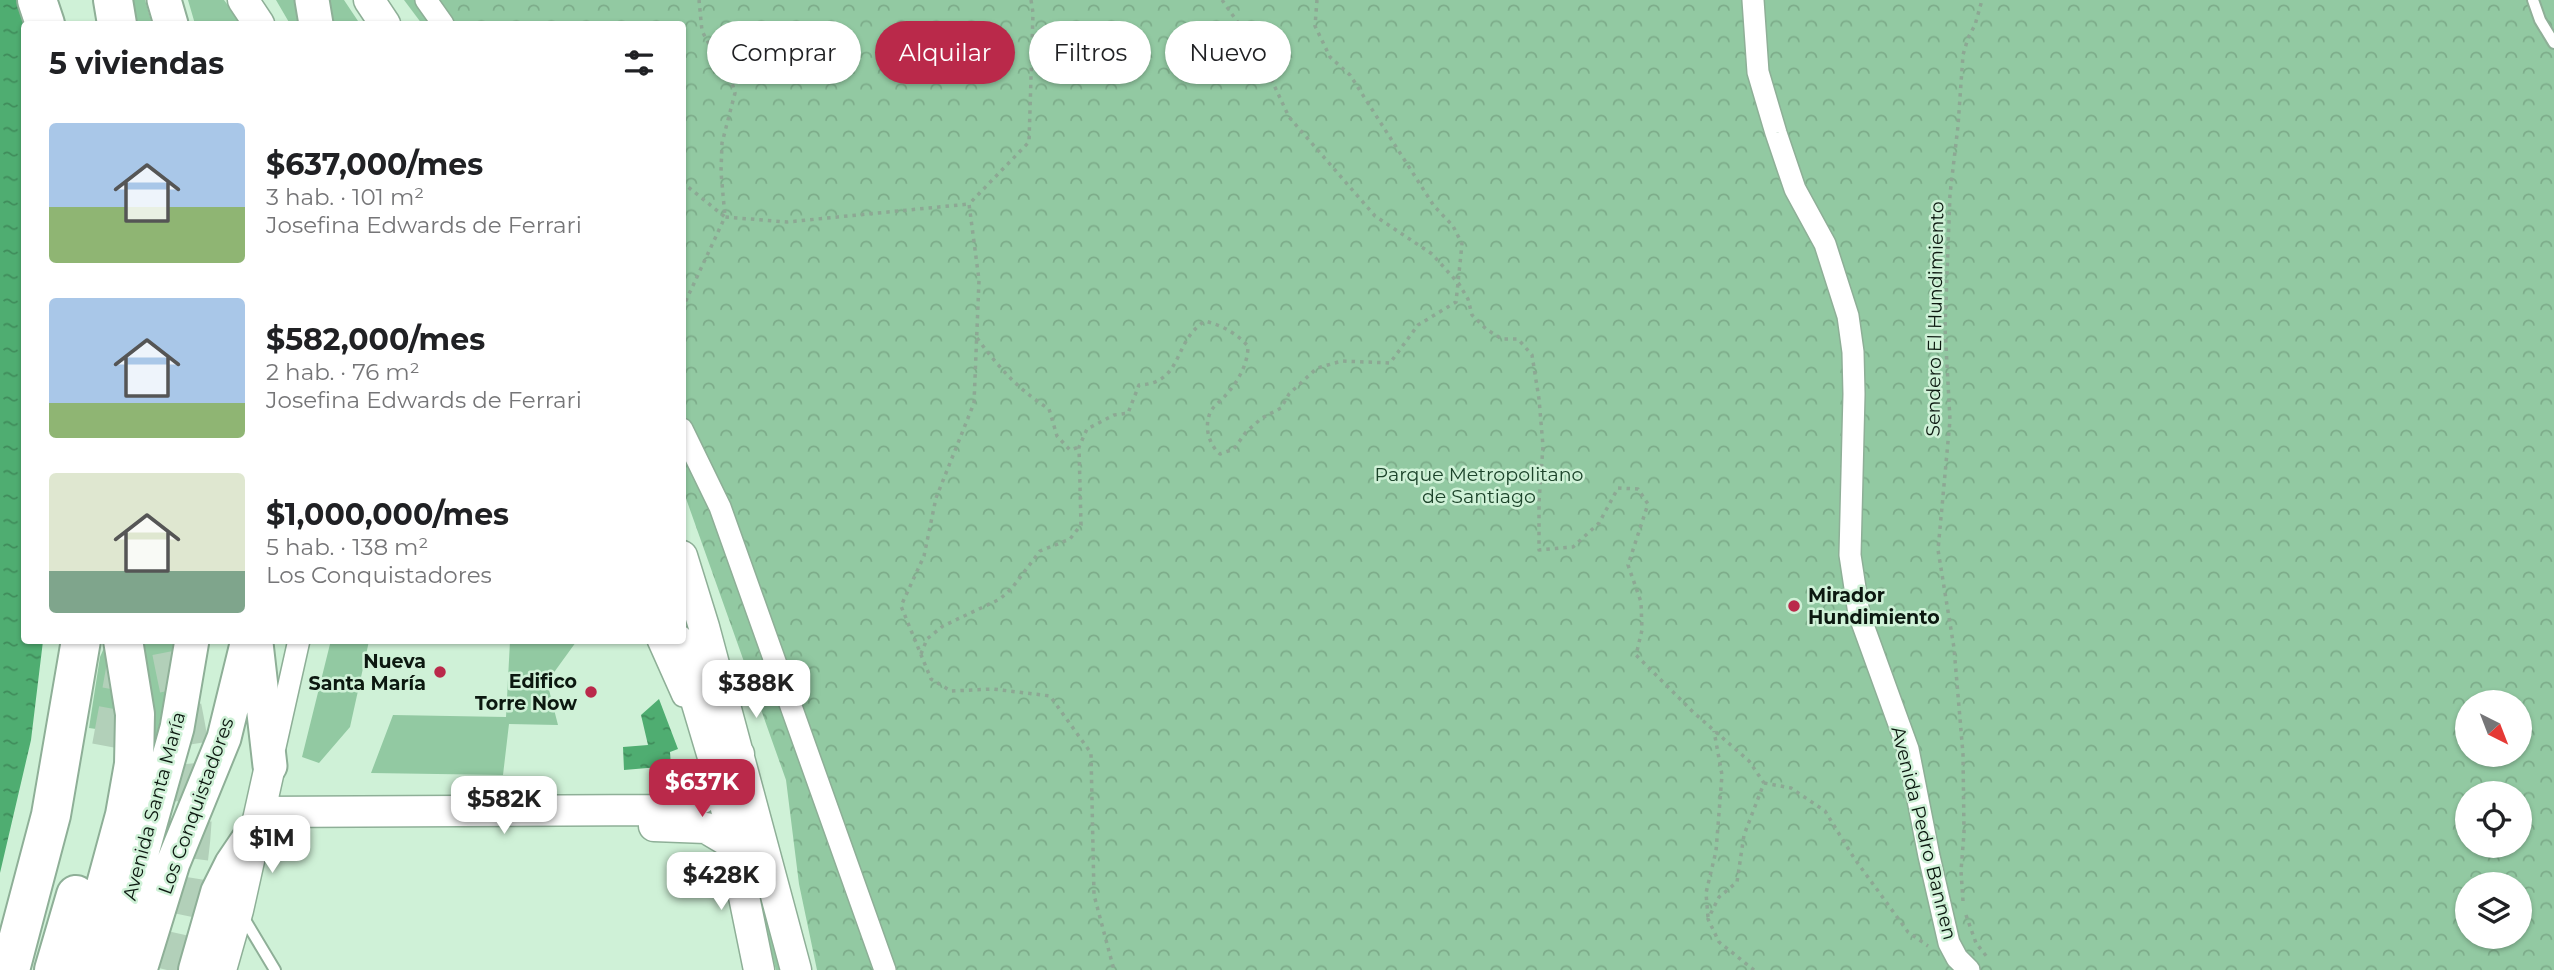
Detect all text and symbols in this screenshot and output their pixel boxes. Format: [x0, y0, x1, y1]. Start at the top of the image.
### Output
chip: Comprar [707, 21, 861, 84]
chip: Alquilar [875, 21, 1015, 84]
chip: Filtros [1029, 21, 1151, 84]
chip: Nuevo [1165, 21, 1291, 84]
icon: filters [620, 44, 658, 82]
text: 5 viviendas [49, 45, 224, 82]
text: $637,000/mes [266, 146, 483, 183]
icon: home [105, 151, 189, 235]
text: 3 hab. · 101 m² [266, 183, 424, 211]
street label: Sendero El Hundimiento [1921, 201, 1949, 437]
text: Josefina Edwards de Ferrari [266, 211, 582, 239]
text: $582,000/mes [266, 321, 485, 358]
icon: home [105, 326, 189, 410]
text: 2 hab. · 76 m² [266, 358, 420, 386]
text: Josefina Edwards de Ferrari [266, 386, 582, 414]
park label: Parque Metropolitano de Santiago [1375, 463, 1584, 508]
text: $1,000,000/mes [266, 496, 509, 533]
icon: home [105, 501, 189, 585]
text: 5 hab. · 138 m² [266, 533, 428, 561]
text: Los Conquistadores [266, 561, 492, 589]
place label: Mirador Hundimiento [1808, 584, 1940, 629]
marker: Mirador Hundimiento [1786, 598, 1802, 614]
place label: Nueva Santa María [309, 650, 426, 695]
pin: $388K [707, 660, 805, 720]
marker: Nueva Santa María [432, 664, 448, 680]
text: $388K [718, 669, 794, 697]
place label: Edifico Torre Now [475, 670, 577, 715]
marker: Edifico Torre Now [583, 684, 599, 700]
north arrow [2455, 690, 2532, 766]
map controls [2455, 690, 2532, 949]
street label: Avenida Santa María [118, 709, 190, 903]
street label: Los Conquistadores [153, 714, 239, 898]
street label: Avenida Pedro Bannen [1886, 724, 1962, 942]
pin: $637K [653, 760, 751, 819]
text: $637K [665, 768, 739, 796]
pin: $582K [455, 776, 553, 836]
button: locate [2455, 781, 2532, 858]
text: $582K [467, 785, 541, 813]
pin: $1M [238, 816, 306, 875]
text: $1M [249, 824, 295, 852]
pin: $428K [672, 852, 770, 912]
text: $428K [683, 861, 759, 889]
button: layers [2455, 872, 2532, 949]

